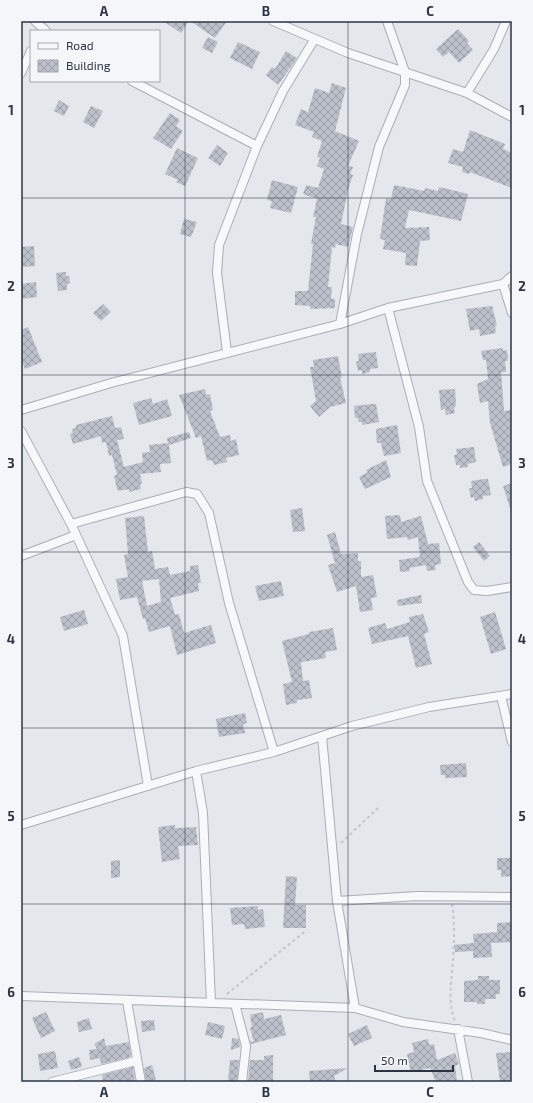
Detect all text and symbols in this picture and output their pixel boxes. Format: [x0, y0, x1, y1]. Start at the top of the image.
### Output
text: A [100, 3, 109, 19]
text: B [262, 3, 270, 19]
text: C [426, 3, 434, 19]
legend [30, 30, 160, 82]
text: Road [66, 38, 94, 52]
text: Building [66, 58, 111, 72]
text: 1 [8, 102, 14, 118]
text: 1 [519, 102, 525, 118]
text: 2 [7, 278, 15, 294]
text: 2 [518, 278, 526, 294]
text: 3 [7, 455, 15, 471]
text: 3 [518, 455, 526, 471]
text: 4 [7, 631, 15, 647]
text: 4 [518, 631, 526, 647]
text: 5 [7, 808, 15, 824]
text: 5 [518, 808, 526, 824]
text: 6 [7, 984, 15, 1000]
text: 6 [518, 984, 526, 1000]
scale bar [375, 1047, 453, 1073]
text: 50 m [381, 1053, 408, 1067]
text: A [100, 1084, 109, 1100]
text: B [262, 1084, 270, 1100]
text: C [426, 1084, 434, 1100]

